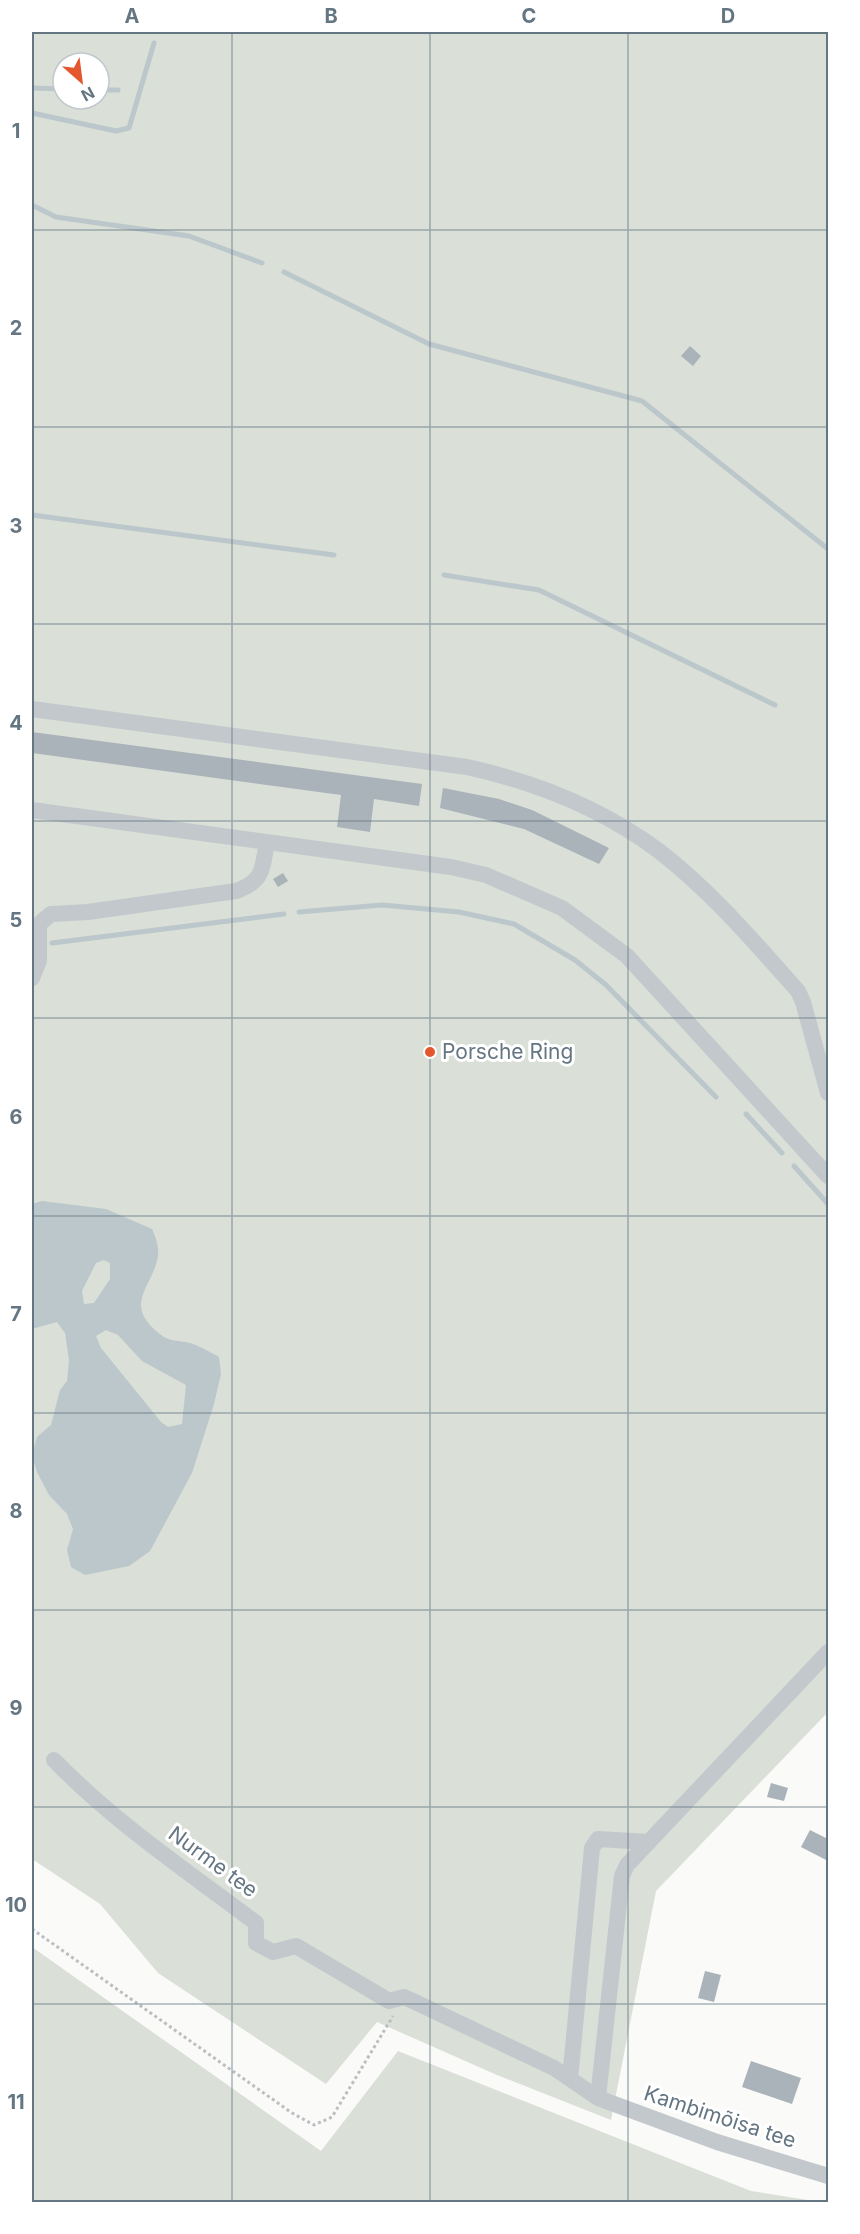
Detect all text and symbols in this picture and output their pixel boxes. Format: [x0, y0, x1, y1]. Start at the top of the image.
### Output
text: A [125, 4, 140, 28]
text: B [324, 4, 338, 28]
text: C [522, 4, 536, 28]
text: D [721, 4, 735, 28]
north arrow [51, 51, 111, 111]
text: N [78, 83, 98, 106]
text: 1 [12, 119, 20, 143]
text: 2 [10, 316, 22, 340]
text: 3 [10, 514, 22, 538]
text: 4 [9, 711, 23, 735]
text: 5 [10, 908, 22, 932]
place label: Porsche Ring [442, 1039, 573, 1064]
marker: Porsche Ring [423, 1045, 437, 1059]
text: 6 [10, 1105, 23, 1129]
text: 7 [10, 1302, 22, 1326]
text: 8 [9, 1499, 23, 1523]
text: 9 [10, 1696, 23, 1720]
street label: Nurme tee [164, 1821, 263, 1902]
text: 10 [5, 1893, 27, 1917]
street label: Kambimõisa tee [641, 2080, 799, 2153]
text: 11 [7, 2090, 25, 2114]

